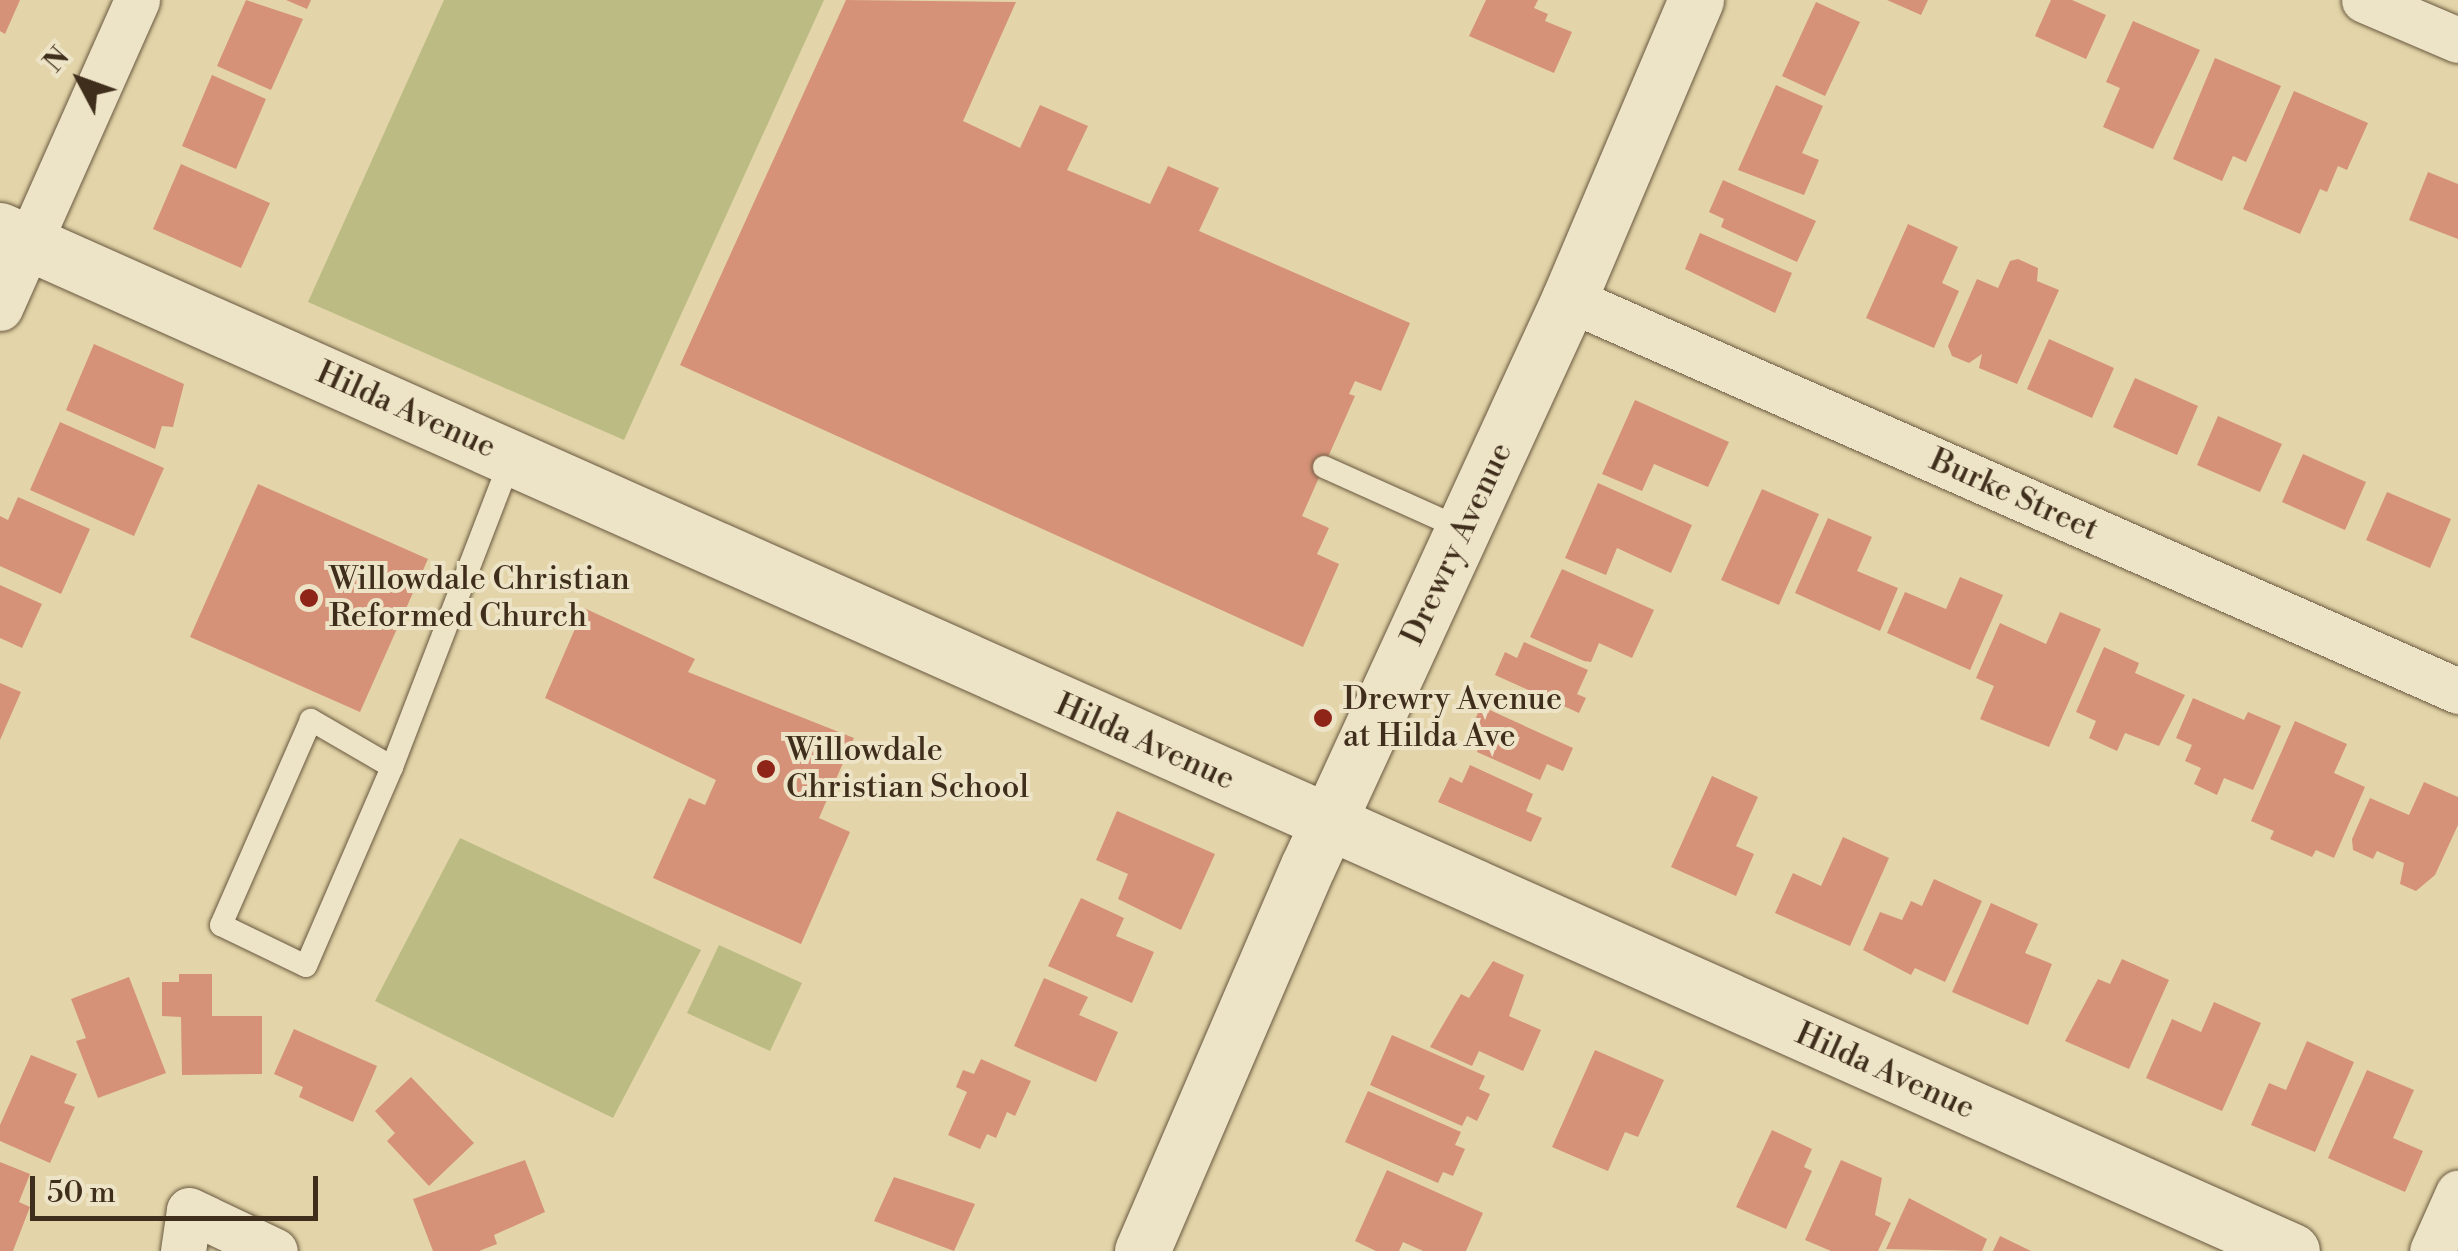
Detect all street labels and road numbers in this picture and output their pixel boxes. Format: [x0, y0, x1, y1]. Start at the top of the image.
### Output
street label: Hilda Avenue [310, 353, 502, 467]
street label: Drewry Avenue [1393, 437, 1521, 651]
street label: Burke Street [1924, 441, 2104, 549]
street label: Hilda Avenue [1049, 685, 1241, 799]
street label: Hilda Avenue [1789, 1014, 1981, 1128]

